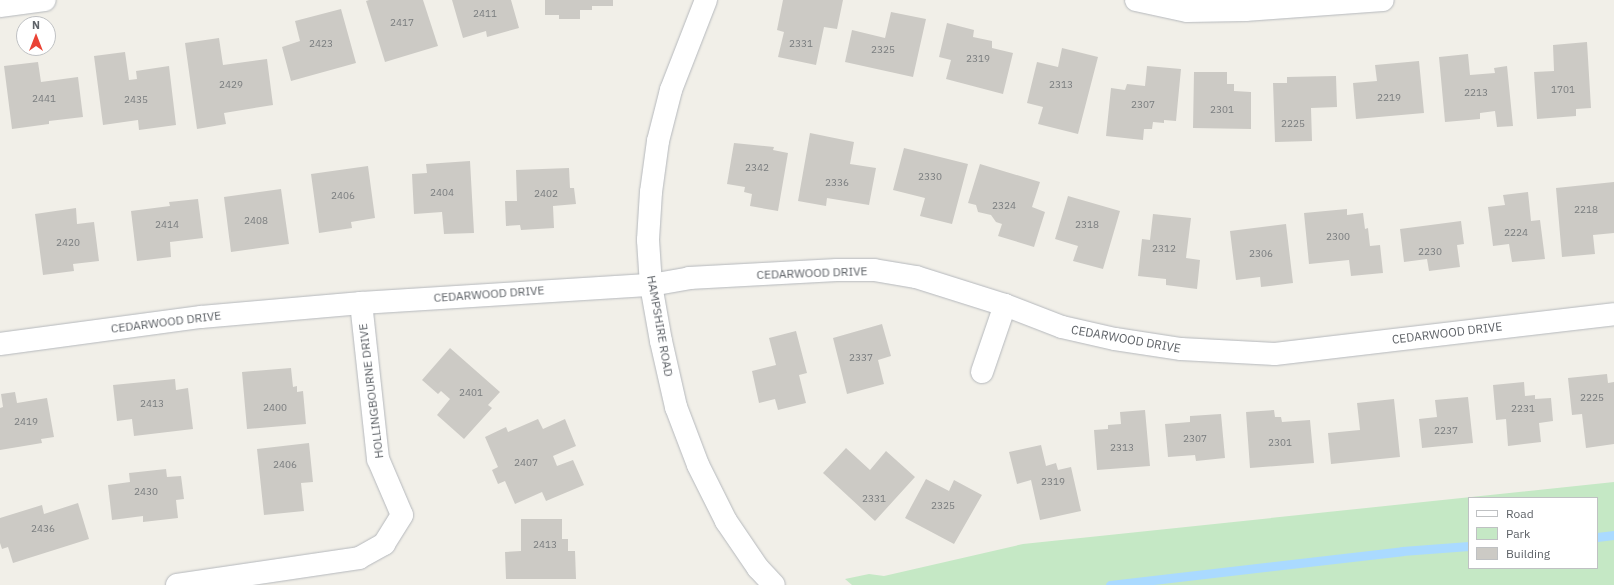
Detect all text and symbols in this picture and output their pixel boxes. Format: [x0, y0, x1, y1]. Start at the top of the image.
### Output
house number: 2411 [473, 8, 497, 20]
north arrow [16, 16, 56, 56]
house number: 2417 [390, 17, 414, 29]
text: N [32, 18, 40, 32]
house number: 2423 [309, 38, 333, 50]
house number: 2331 [789, 38, 813, 50]
house number: 2325 [871, 44, 895, 56]
house number: 2319 [966, 53, 990, 65]
house number: 2429 [219, 79, 243, 91]
house number: 2313 [1049, 79, 1073, 91]
house number: 1701 [1551, 84, 1575, 96]
house number: 2213 [1464, 87, 1488, 99]
house number: 2219 [1377, 92, 1401, 104]
house number: 2441 [32, 93, 56, 105]
house number: 2435 [124, 94, 148, 106]
house number: 2307 [1131, 99, 1155, 111]
house number: 2301 [1210, 104, 1234, 116]
house number: 2225 [1281, 118, 1305, 130]
house number: 2342 [745, 162, 769, 174]
house number: 2330 [918, 171, 942, 183]
house number: 2336 [825, 177, 849, 189]
house number: 2404 [430, 187, 454, 199]
house number: 2402 [534, 188, 558, 200]
house number: 2406 [331, 190, 355, 202]
house number: 2324 [992, 200, 1016, 212]
house number: 2218 [1574, 204, 1598, 216]
house number: 2408 [244, 215, 268, 227]
house number: 2414 [155, 219, 179, 231]
house number: 2318 [1075, 219, 1099, 231]
house number: 2224 [1504, 227, 1528, 239]
house number: 2300 [1326, 231, 1350, 243]
house number: 2420 [56, 237, 80, 249]
house number: 2312 [1152, 243, 1176, 255]
house number: 2230 [1418, 246, 1442, 258]
house number: 2306 [1249, 248, 1273, 260]
street label: CEDARWOOD DRIVE [756, 264, 868, 282]
street label: HAMPSHIRE ROAD [644, 274, 676, 378]
street label: CEDARWOOD DRIVE [433, 283, 545, 305]
street label: CEDARWOOD DRIVE [110, 308, 222, 336]
street label: CEDARWOOD DRIVE [1391, 319, 1503, 347]
street label: CEDARWOOD DRIVE [1070, 322, 1182, 356]
street label: HOLLINGBOURNE DRIVE [356, 323, 386, 459]
house number: 2337 [849, 352, 873, 364]
house number: 2401 [459, 387, 483, 399]
house number: 2225 [1580, 392, 1604, 404]
house number: 2413 [140, 398, 164, 410]
house number: 2400 [263, 402, 287, 414]
house number: 2231 [1511, 403, 1535, 415]
house number: 2419 [14, 416, 38, 428]
house number: 2237 [1434, 425, 1458, 437]
house number: 2307 [1183, 433, 1207, 445]
house number: 2301 [1268, 437, 1292, 449]
house number: 2313 [1110, 442, 1134, 454]
house number: 2407 [514, 457, 538, 469]
house number: 2406 [273, 459, 297, 471]
house number: 2319 [1041, 476, 1065, 488]
house number: 2430 [134, 486, 158, 498]
house number: 2331 [862, 493, 886, 505]
legend [1468, 497, 1598, 569]
house number: 2325 [931, 500, 955, 512]
text: Road [1506, 506, 1534, 521]
house number: 2436 [31, 523, 55, 535]
text: Park [1506, 526, 1530, 541]
house number: 2413 [533, 539, 557, 551]
text: Building [1506, 546, 1550, 561]

